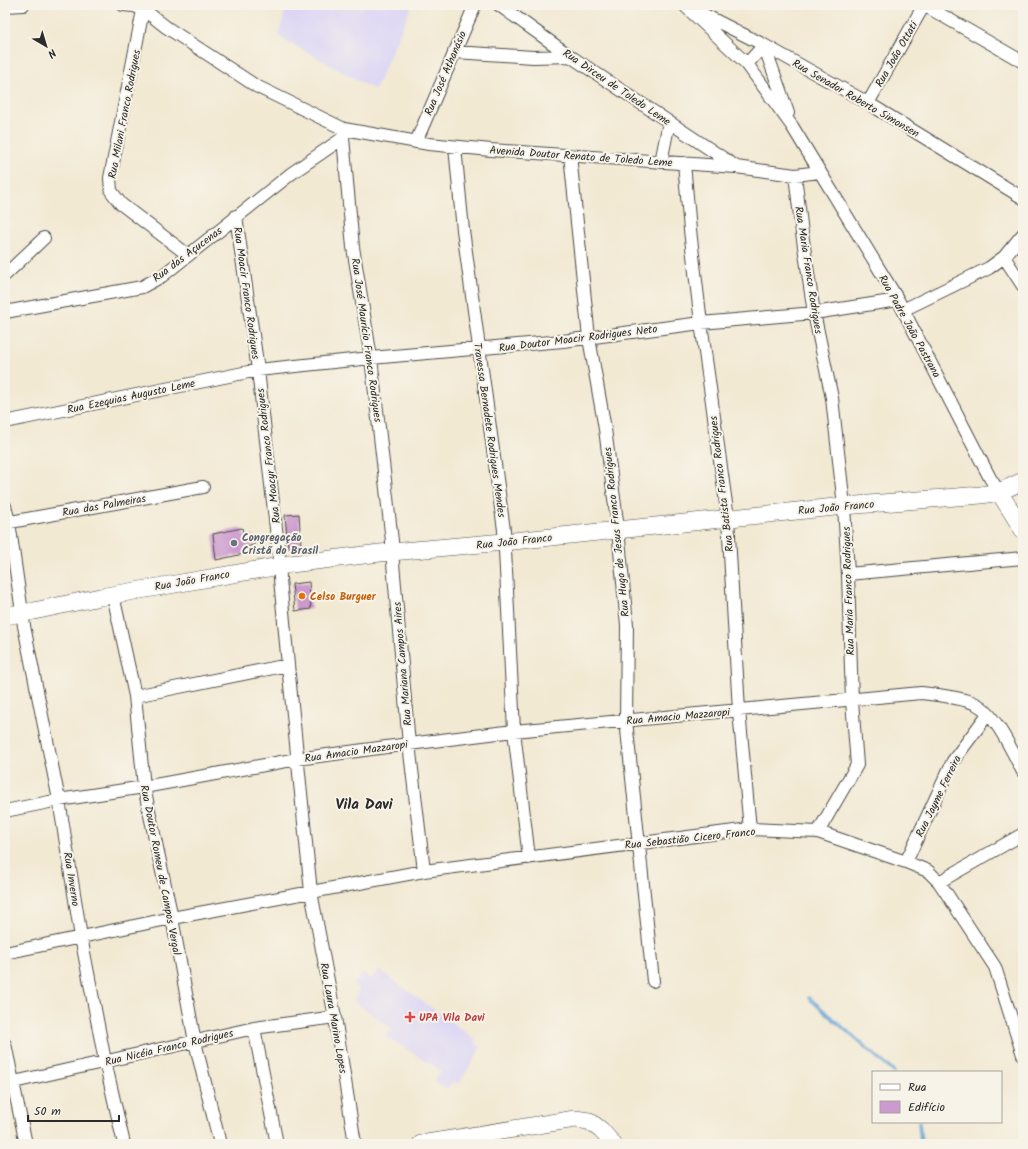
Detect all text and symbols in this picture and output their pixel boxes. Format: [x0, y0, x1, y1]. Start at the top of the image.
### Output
street label: Rua João Ottati [871, 18, 923, 91]
north arrow [26, 26, 66, 66]
street label: Rua José Athanásio [420, 28, 472, 119]
text: N [43, 44, 60, 62]
street label: Rua Dirceu de Toledo Leme [559, 45, 674, 131]
street label: Rua Milani Franco Rodrigues [104, 48, 146, 180]
street label: Rua Senador Roberto Simonsen [788, 55, 923, 143]
street label: Avenida Doutor Renato de Toledo Leme [489, 142, 673, 172]
street label: Rua Maria Franco Rodrigues [789, 205, 827, 336]
street label: Rua das Açucenas [149, 222, 227, 287]
street label: Rua Moacir Franco Rodrigues [228, 226, 264, 361]
street label: Rua José Maurício Franco Rodrigues [346, 257, 386, 424]
street label: Rua Padre João Pastrana [873, 272, 945, 381]
street label: Rua Doutor Moacir Rodrigues Neto [498, 320, 658, 358]
street label: Travessa Bernadete Rodrigues Mendes [468, 342, 510, 519]
street label: Rua Ezequias Augusto Leme [66, 375, 197, 419]
street label: Rua Moacyr Franco Rodrigues [252, 387, 286, 525]
street label: Rua Batista Franco Rodrigues [705, 415, 739, 553]
street label: Rua Hugo de Jesus Franco Rodrigues [599, 446, 635, 618]
street label: Rua das Palmeiras [61, 490, 148, 522]
street label: Rua João Franco [797, 496, 875, 520]
street label: Rua Maria Franco Rodrigues [838, 526, 860, 656]
place label: Congregação Cristã do Brasil [242, 529, 318, 560]
street label: Rua João Franco [475, 529, 553, 555]
marker: Congregação Cristã do Brasil [229, 538, 239, 548]
street label: Rua João Franco [153, 565, 231, 596]
place label: Celso Burguer [310, 588, 377, 606]
marker: Celso Burguer [297, 591, 307, 601]
street label: Rua Mariana Campos Aires [389, 601, 417, 727]
street label: Rua Amacio Mazzaropi [626, 703, 731, 730]
street label: Rua Amacio Mazzaropi [303, 736, 409, 768]
street label: Rua Jayme Ferreira [911, 752, 967, 840]
street label: Rua Doutor Romeu de Campos Vergal [135, 784, 185, 957]
district label: Vila Davi [335, 793, 394, 817]
street label: Rua Sebastião Cicero Franco [624, 823, 756, 855]
street label: Rua Inverno [58, 851, 84, 908]
street label: Rua Laura Marino Lopes [314, 961, 352, 1075]
place label: UPA Vila Davi [419, 1009, 486, 1027]
marker: UPA Vila Davi [404, 1011, 416, 1023]
street label: Rua Nicéia Franco Rodrigues [103, 1024, 236, 1072]
legend [872, 1071, 1002, 1123]
text: Rua [908, 1078, 927, 1097]
scale bar [28, 1097, 119, 1123]
text: Edifício [908, 1098, 945, 1117]
text: 50 m [34, 1102, 61, 1121]

